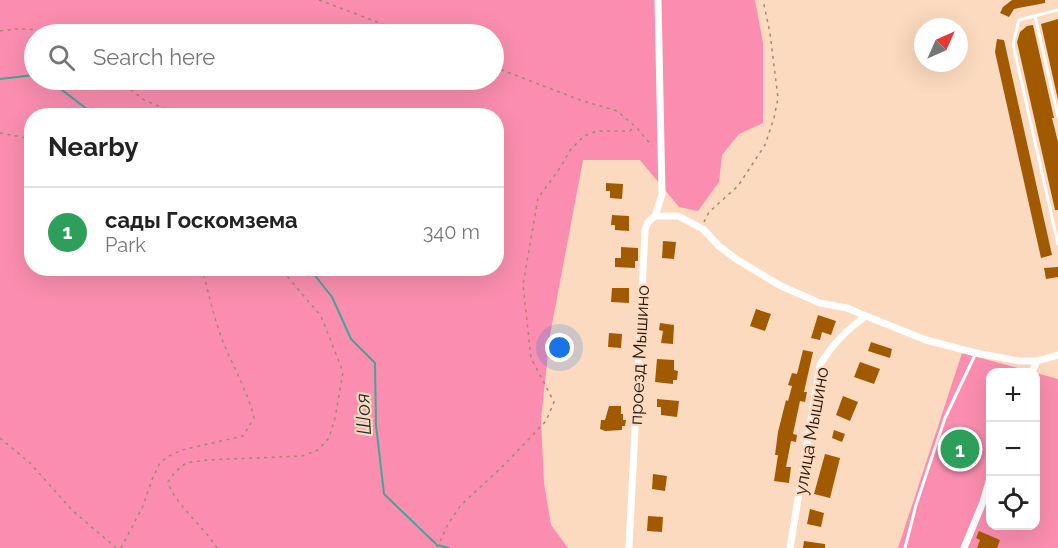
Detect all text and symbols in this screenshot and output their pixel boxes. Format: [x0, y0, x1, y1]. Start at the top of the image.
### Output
north arrow [914, 18, 968, 72]
search box [24, 24, 504, 90]
icon: search [45, 41, 78, 74]
text: Search here [93, 44, 215, 70]
text: Nearby [48, 132, 138, 162]
text: сады Госкомзема [105, 207, 298, 233]
text: 1 [63, 220, 72, 244]
text: 340 m [423, 220, 480, 244]
text: Park [105, 233, 146, 257]
street label: проезд Мышино [625, 284, 653, 426]
your location [545, 333, 574, 362]
street label: улица Мышино [789, 365, 833, 497]
map controls [986, 368, 1040, 530]
button: + [986, 368, 1040, 422]
water label: Шоя [350, 392, 376, 435]
button: − [986, 422, 1040, 476]
pin: 1 [940, 426, 980, 472]
button: locate [986, 476, 1040, 530]

